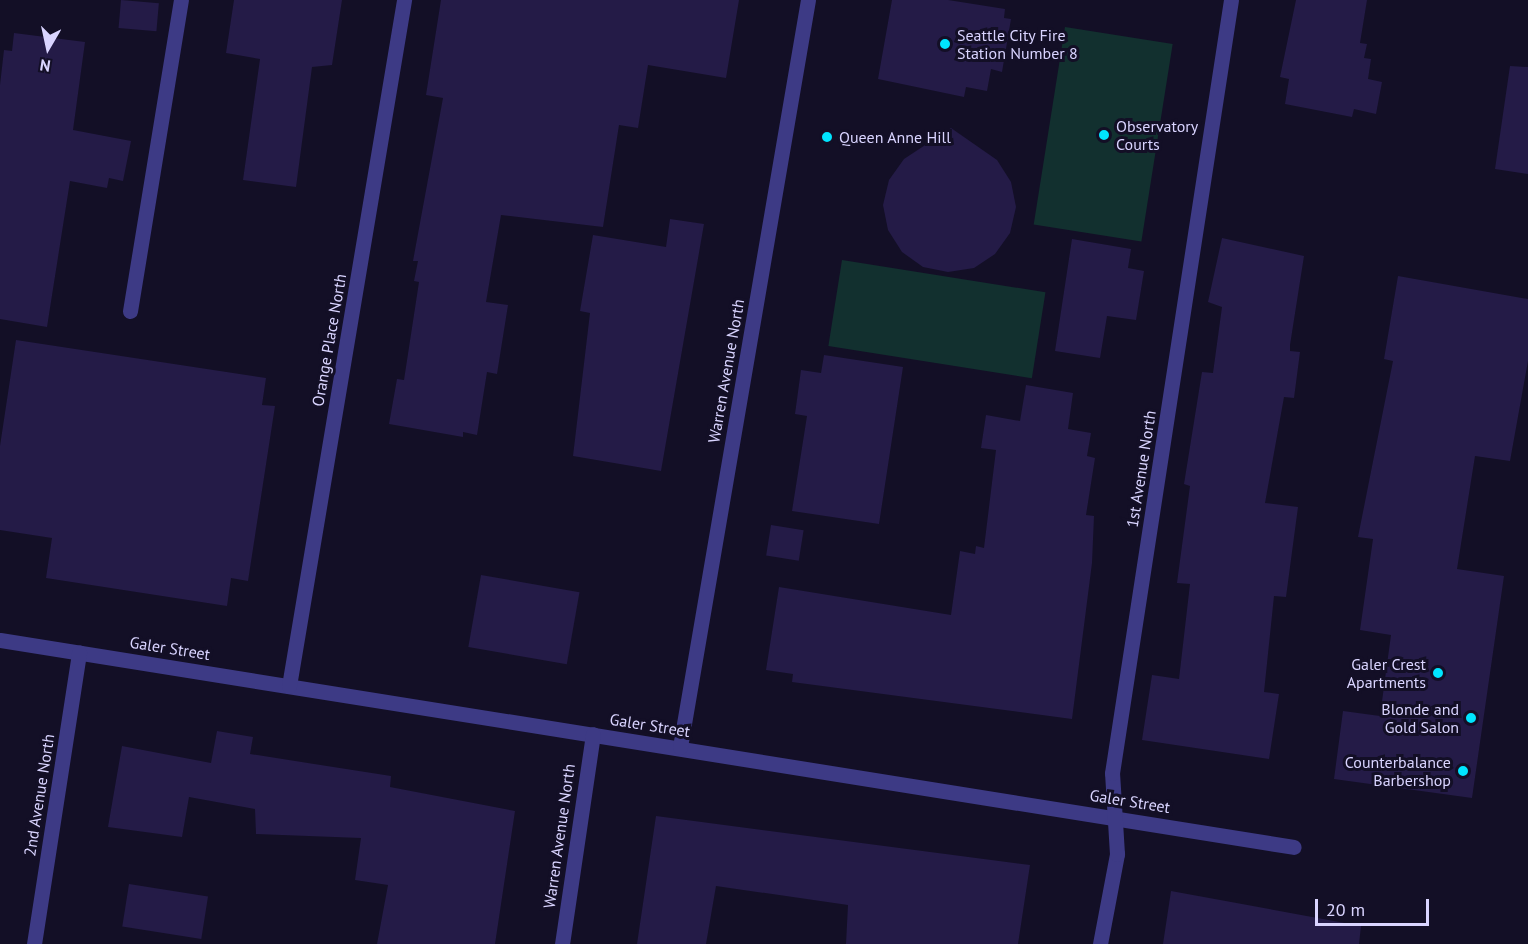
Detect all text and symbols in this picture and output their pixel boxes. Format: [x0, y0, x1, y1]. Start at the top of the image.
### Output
north arrow [18, 18, 78, 78]
place label: Seattle City Fire Station Number 8 [957, 25, 1078, 63]
marker: Seattle City Fire Station Number 8 [938, 37, 952, 51]
text: N [38, 55, 52, 76]
place label: Observatory Courts [1116, 116, 1198, 154]
place label: Queen Anne Hill [839, 127, 951, 147]
marker: Observatory Courts [1097, 128, 1111, 142]
marker: Queen Anne Hill [820, 130, 834, 144]
street label: Orange Place North [308, 272, 350, 408]
street label: Warren Avenue North [704, 297, 748, 445]
street label: 1st Avenue North [1122, 409, 1160, 529]
street label: Galer Street [128, 632, 212, 664]
place label: Galer Crest Apartments [1347, 654, 1426, 692]
marker: Galer Crest Apartments [1431, 666, 1445, 680]
place label: Blonde and Gold Salon [1381, 699, 1459, 737]
street label: Galer Street [608, 709, 692, 741]
marker: Blonde and Gold Salon [1464, 711, 1478, 725]
street label: 2nd Avenue North [20, 732, 58, 858]
place label: Counterbalance Barbershop [1345, 752, 1451, 790]
street label: Warren Avenue North [539, 762, 579, 910]
marker: Counterbalance Barbershop [1456, 764, 1470, 778]
street label: Galer Street [1088, 785, 1172, 817]
scale bar [1318, 887, 1432, 925]
text: 20 m [1326, 898, 1365, 921]

